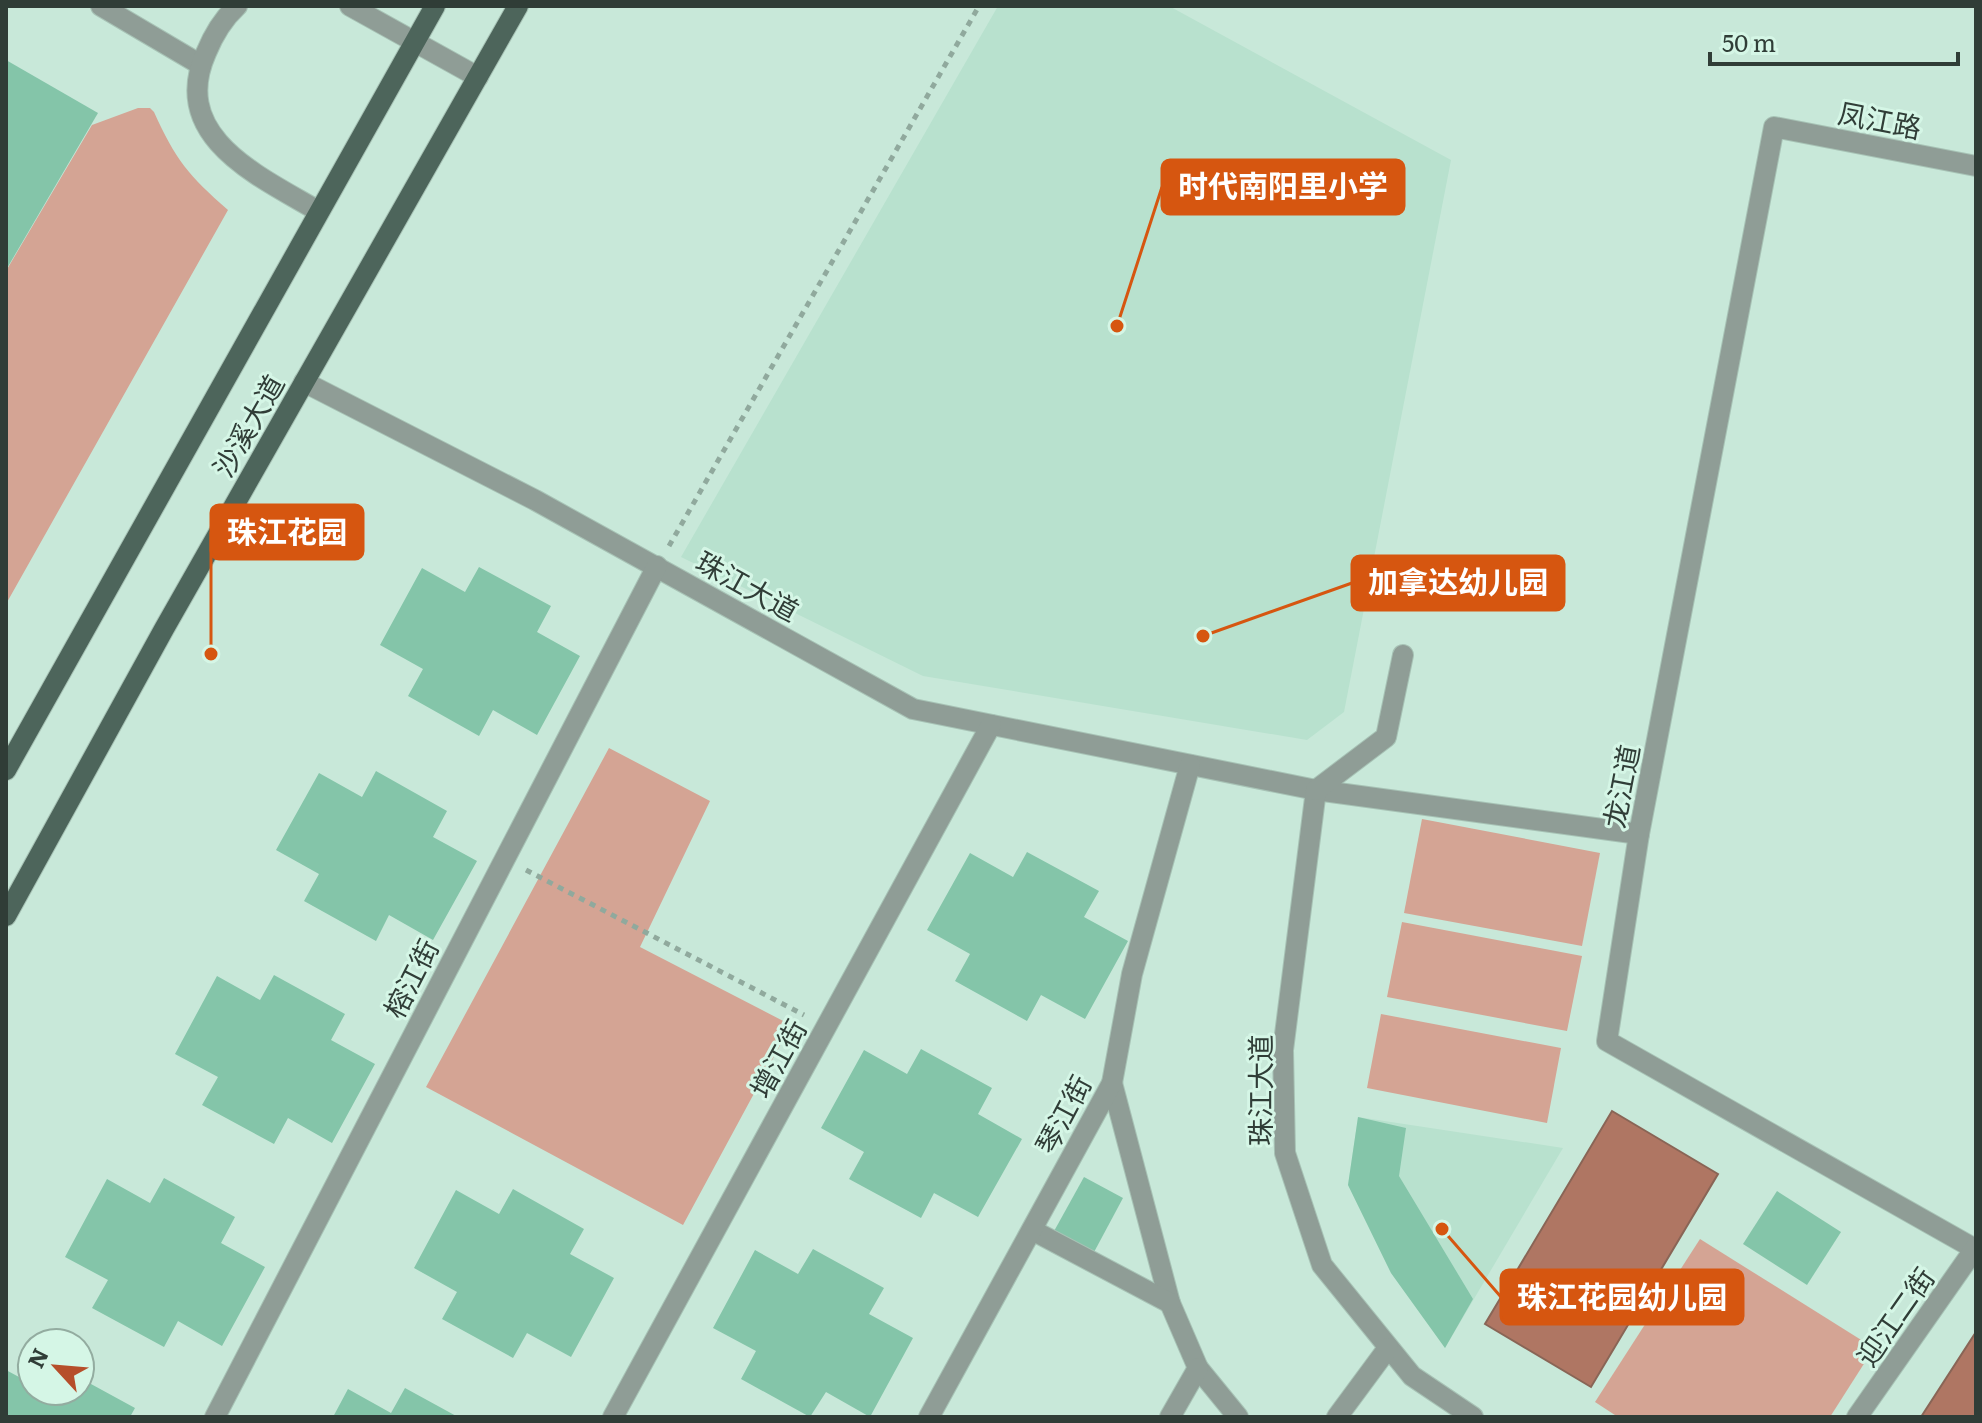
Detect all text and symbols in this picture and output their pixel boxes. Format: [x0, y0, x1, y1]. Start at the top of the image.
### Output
scale bar [1710, 16, 1958, 66]
text: 50 m [1722, 24, 1776, 59]
street label: 凤江路 [1835, 90, 1925, 148]
callout: 时代南阳里小学 [1162, 160, 1404, 214]
text: 时代南阳里小学 [1178, 162, 1388, 206]
street label: 沙溪大道 [201, 366, 293, 484]
callout: 珠江花园 [211, 505, 363, 559]
text: 珠江花园 [227, 508, 347, 552]
street label: 珠江大道 [689, 539, 807, 631]
callout: 加拿达幼儿园 [1352, 556, 1564, 610]
text: 加拿达幼儿园 [1368, 558, 1548, 602]
street label: 龙江道 [1591, 741, 1649, 831]
street label: 榕江街 [372, 931, 448, 1025]
street label: 增江街 [738, 1011, 816, 1105]
street label: 珠江大道 [1238, 1034, 1280, 1146]
street label: 琴江街 [1024, 1067, 1100, 1161]
street label: 迎江二街 [1845, 1258, 1943, 1374]
callout: 珠江花园幼儿园 [1501, 1270, 1743, 1324]
text: 珠江花园幼儿园 [1517, 1273, 1727, 1317]
north arrow [16, 1327, 96, 1407]
text: N [18, 1342, 56, 1373]

